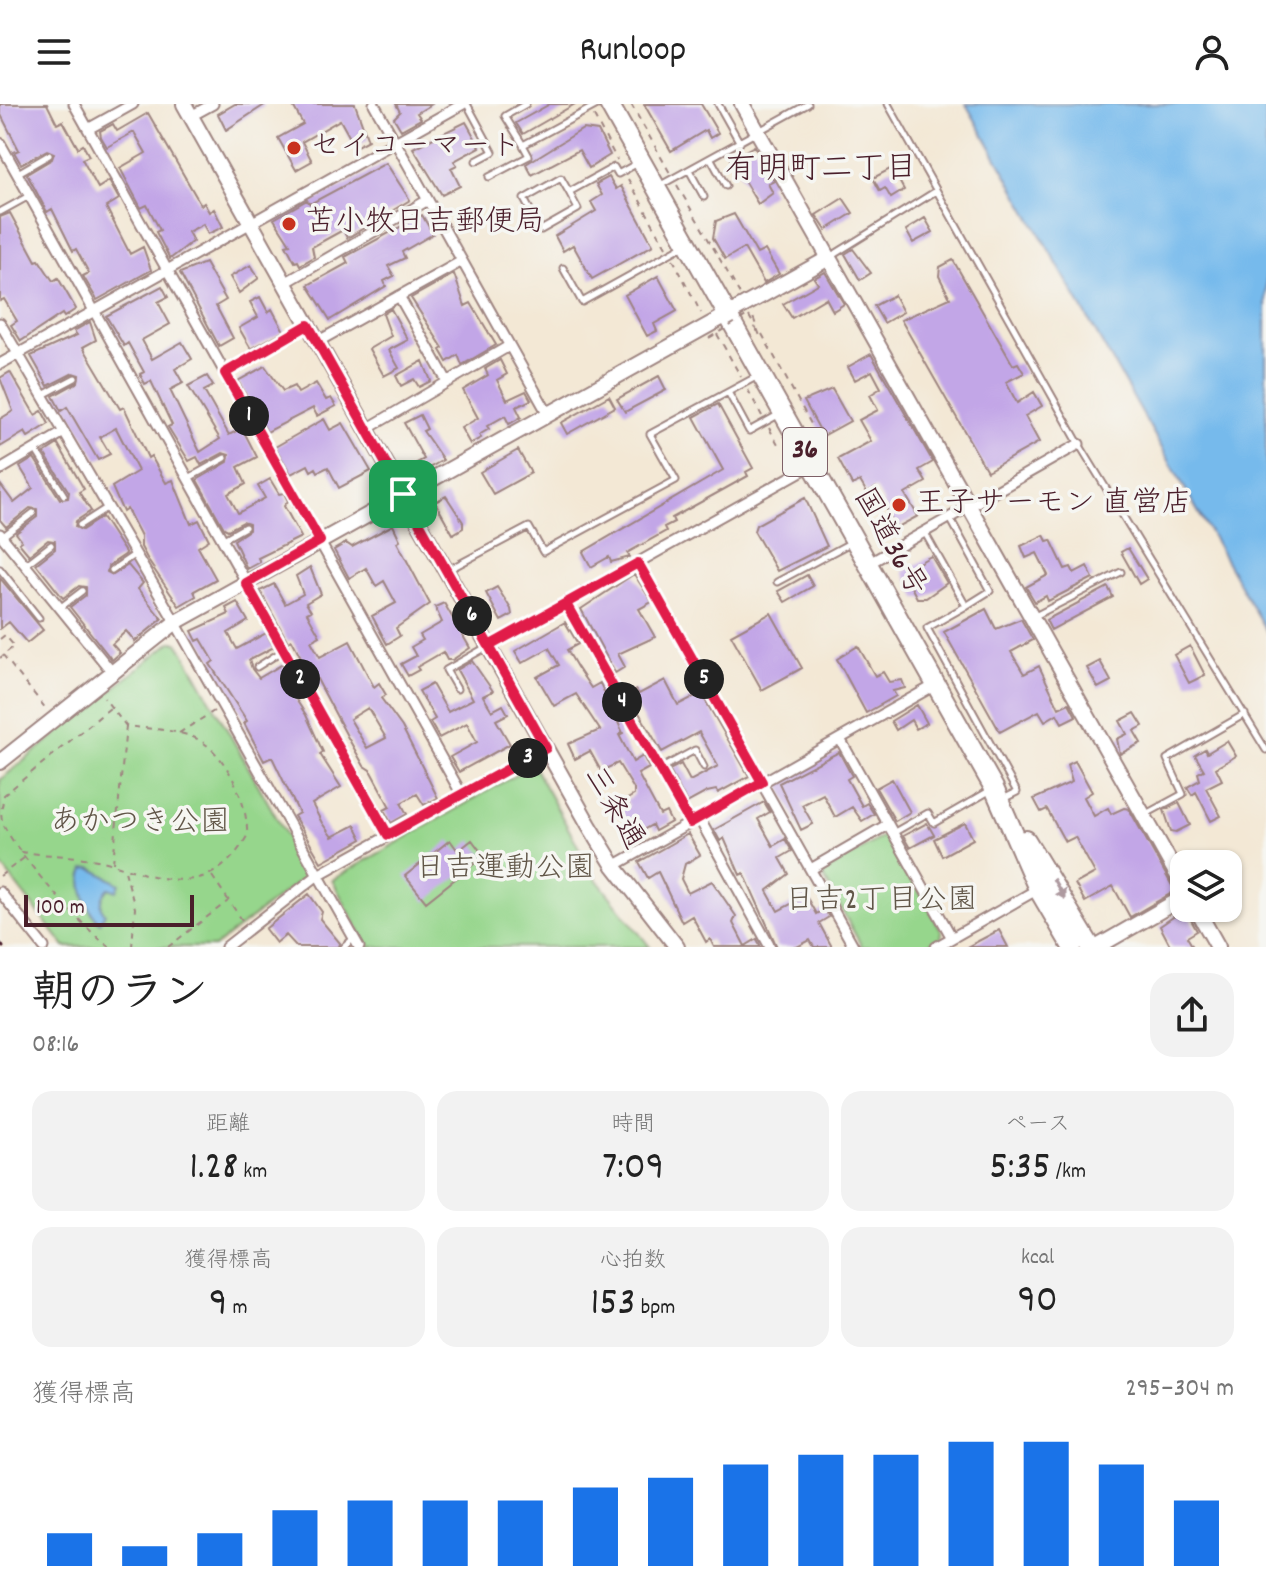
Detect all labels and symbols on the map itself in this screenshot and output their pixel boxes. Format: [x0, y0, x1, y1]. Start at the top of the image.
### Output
place label: セイコーマート [310, 127, 521, 170]
marker: セイコーマート [285, 139, 303, 157]
district label: 有明町二丁目 [725, 148, 917, 194]
place label: 苫小牧日吉郵便局 [305, 203, 545, 246]
marker: 苫小牧日吉郵便局 [280, 215, 298, 233]
pin: 1 [229, 396, 269, 436]
road number: 36 [783, 428, 827, 476]
pin [369, 460, 437, 528]
street label: 国道36号 [841, 481, 935, 605]
place label: 王子サーモン 直営店 [915, 484, 1192, 527]
marker: 王子サーモン 直営店 [890, 496, 908, 514]
pin: 6 [452, 596, 492, 636]
pin: 2 [280, 659, 320, 699]
pin: 5 [684, 659, 724, 699]
pin: 4 [602, 682, 642, 722]
pin: 3 [508, 738, 548, 778]
street label: 三条通 [571, 759, 653, 859]
park label: あかつき公園 [50, 803, 230, 846]
park label: 日吉運動公園 [415, 849, 595, 892]
one-way arrow [1052, 878, 1066, 900]
park label: 日吉2丁目公園 [784, 881, 978, 924]
scale bar [24, 891, 194, 927]

